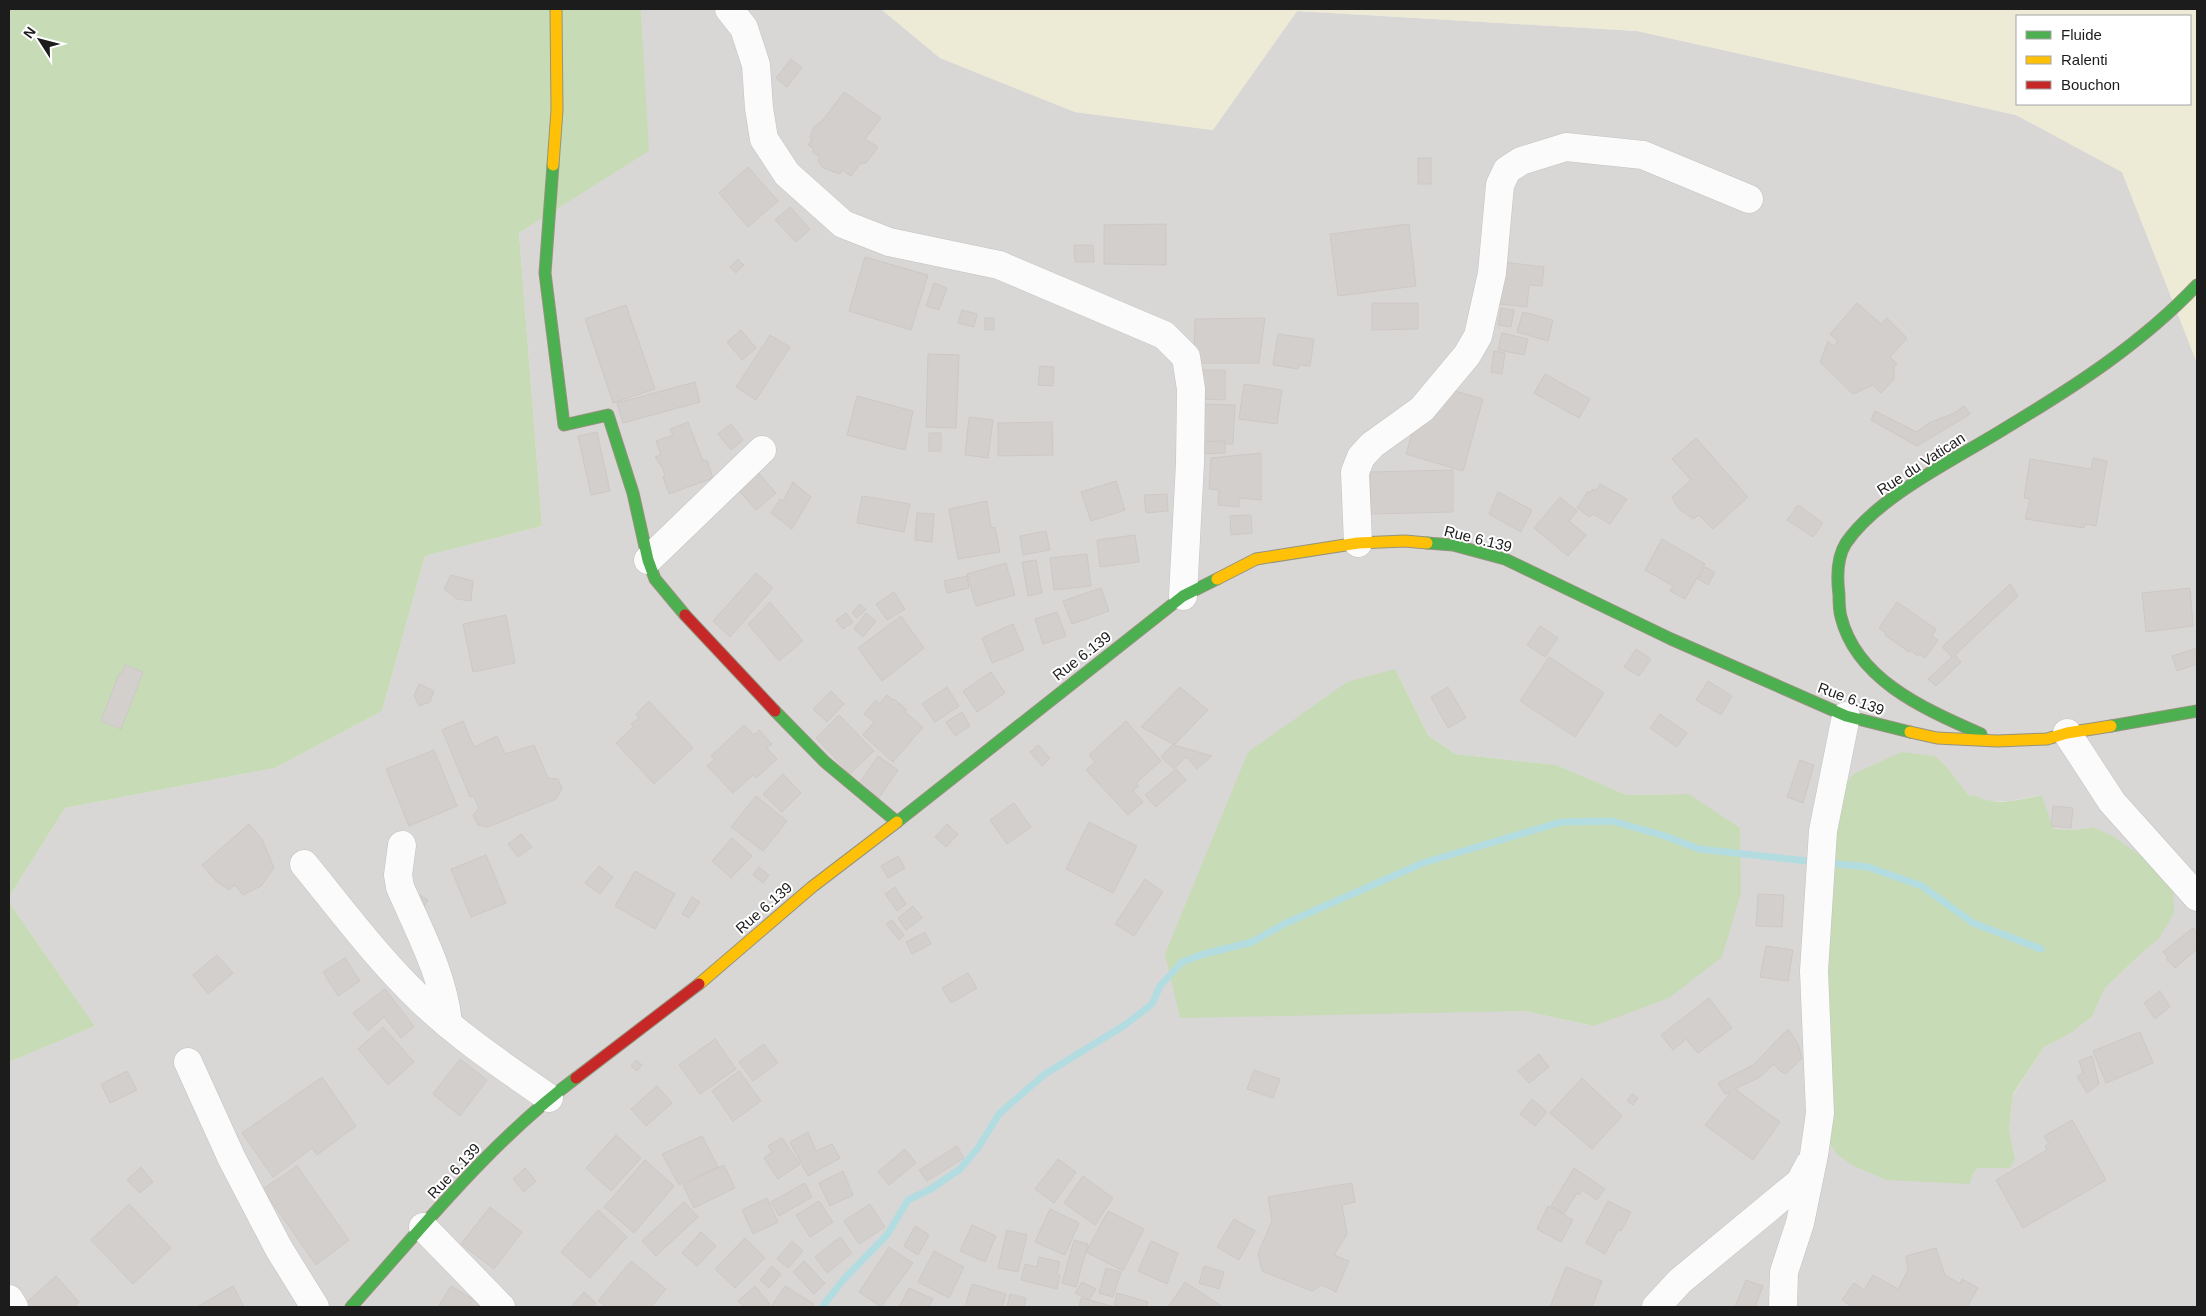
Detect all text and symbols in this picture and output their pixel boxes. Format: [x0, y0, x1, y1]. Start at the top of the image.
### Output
north arrow [15, 15, 65, 65]
legend [2016, 15, 2191, 105]
text: N [20, 24, 39, 41]
text: Fluide [2061, 26, 2102, 43]
text: Ralenti [2061, 51, 2108, 68]
text: Bouchon [2061, 76, 2120, 93]
street label: Rue du Vatican [1874, 429, 1968, 498]
street label: Rue 6.139 [1442, 522, 1514, 555]
street label: Rue 6.139 [1049, 628, 1114, 684]
street label: Rue 6.139 [1816, 679, 1887, 718]
street label: Rue 6.139 [732, 878, 795, 937]
street label: Rue 6.139 [424, 1140, 483, 1202]

